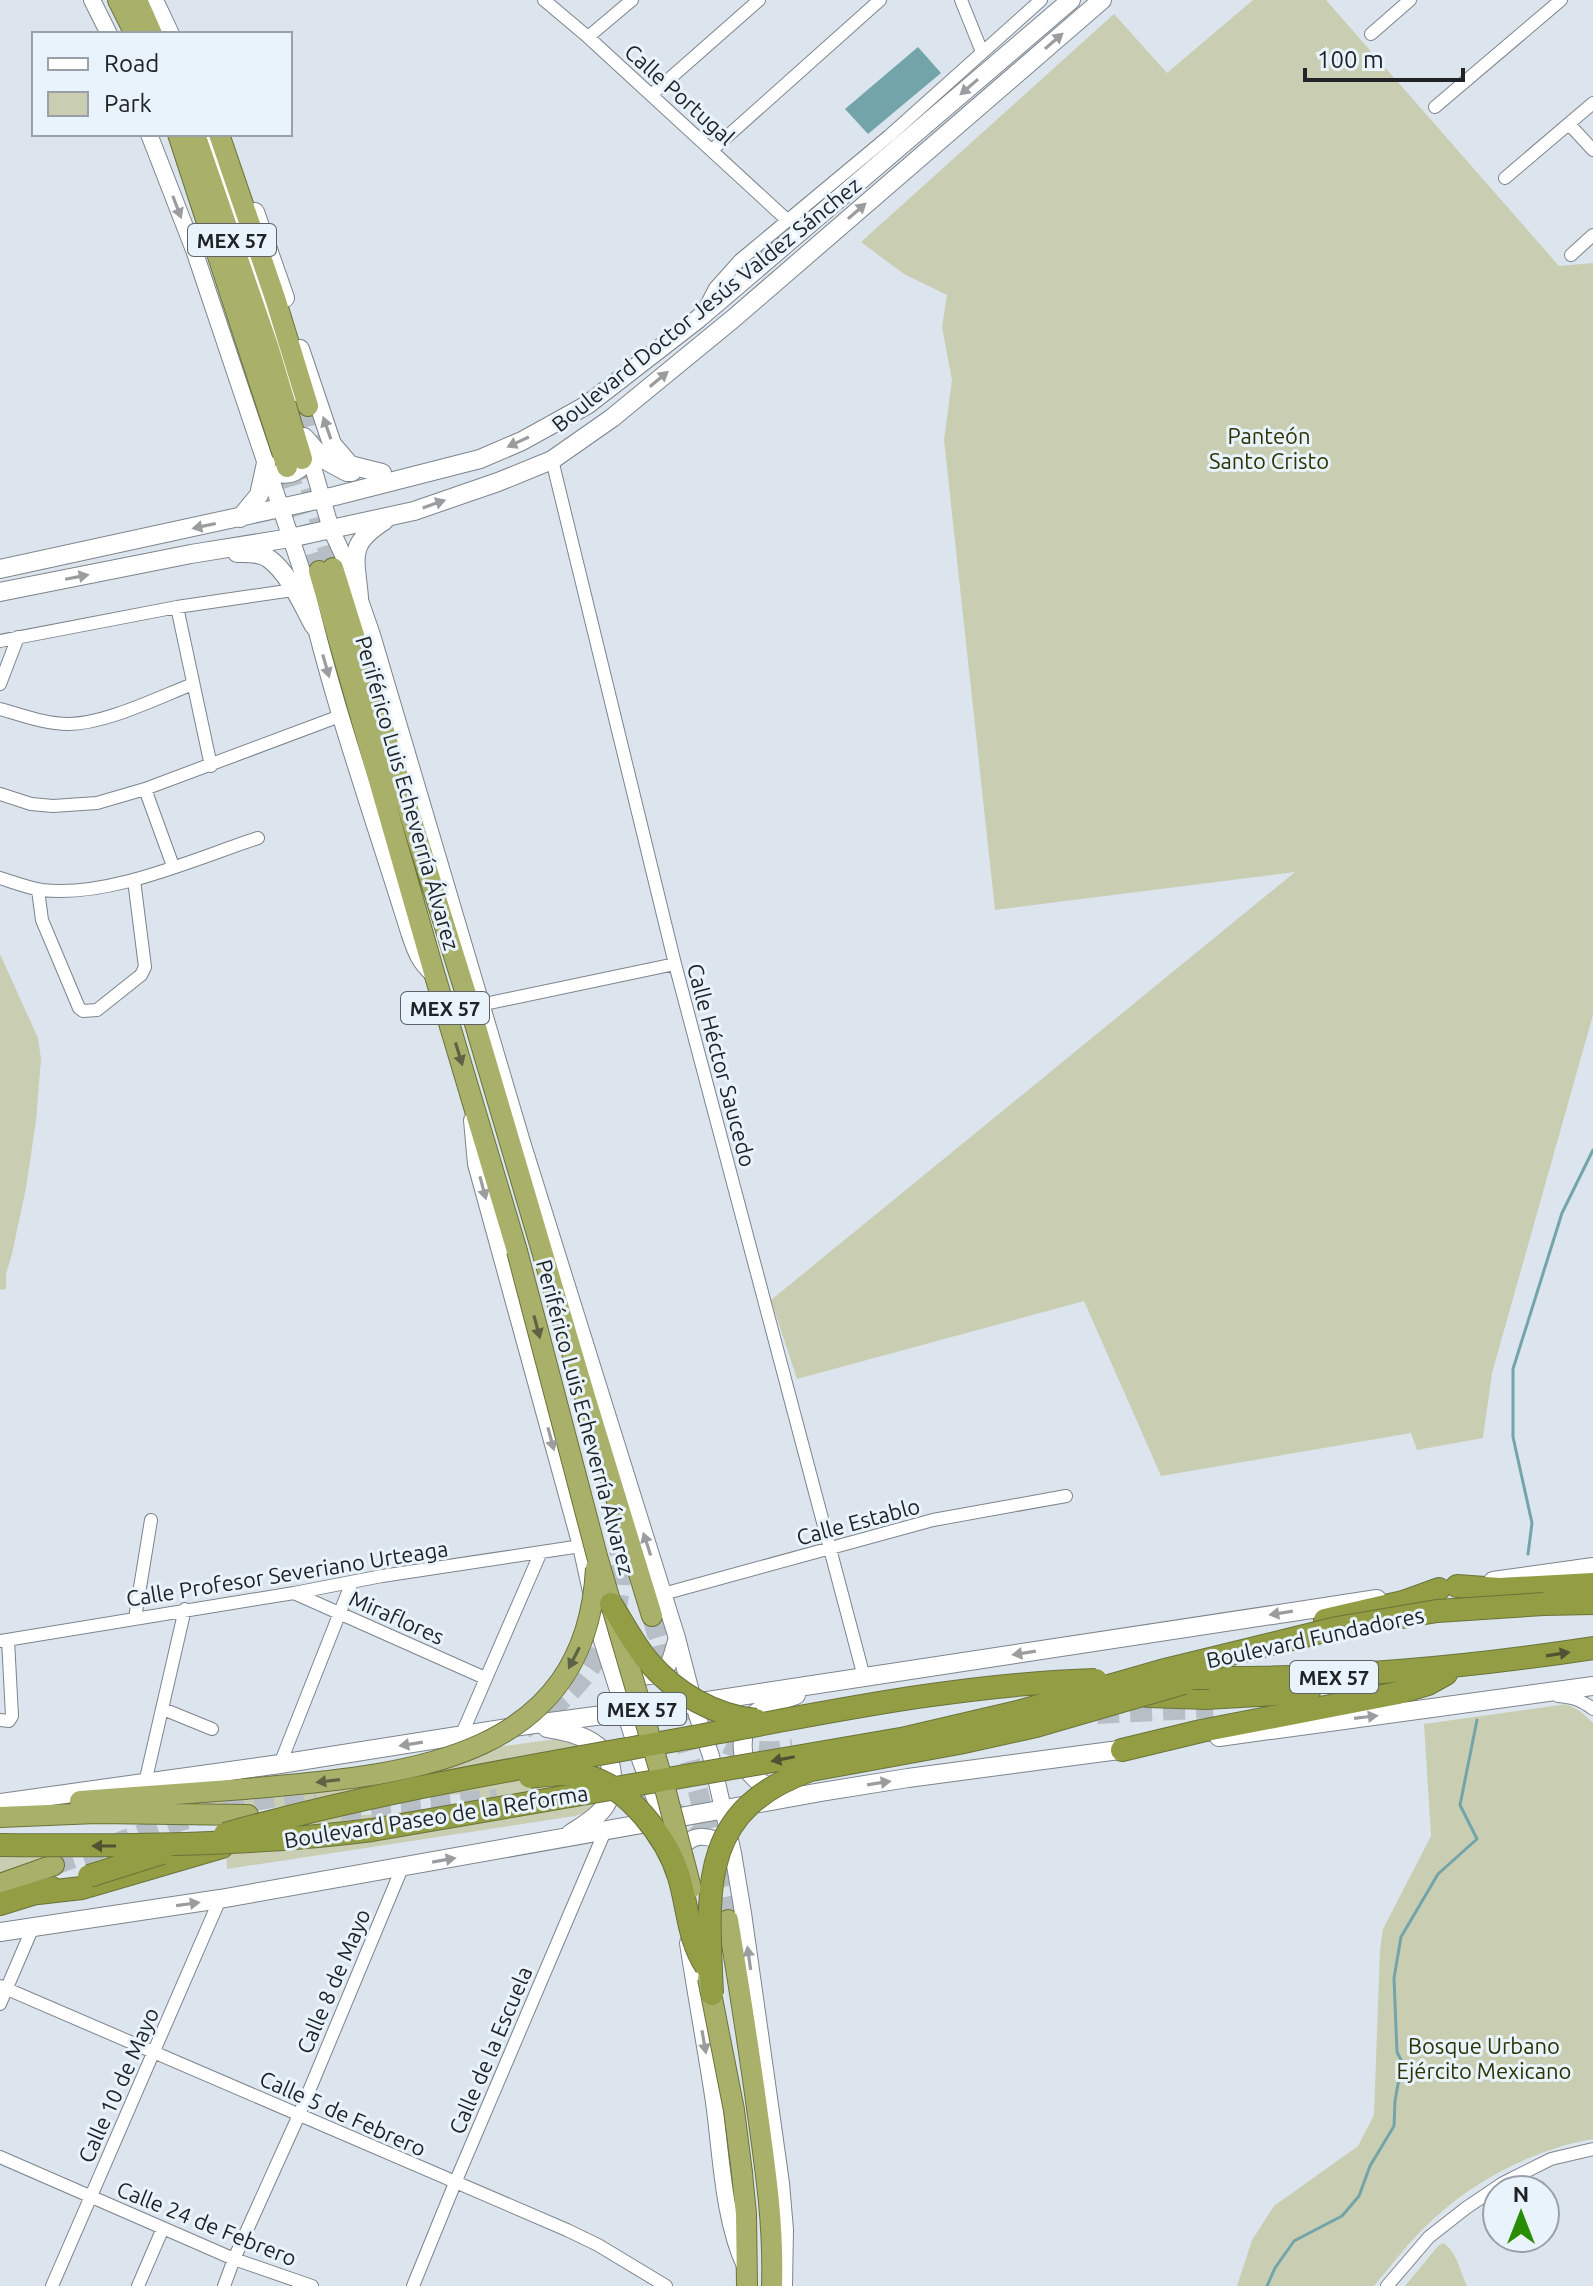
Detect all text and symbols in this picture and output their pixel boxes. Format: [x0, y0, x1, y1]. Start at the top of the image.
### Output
legend [32, 32, 292, 136]
scale bar [1305, 32, 1463, 82]
one-way arrow [1044, 33, 1064, 50]
street label: Calle Portugal [620, 38, 740, 150]
text: 100 m [1317, 46, 1384, 73]
text: Road [104, 50, 159, 77]
one-way arrow [960, 78, 980, 95]
text: Park [104, 90, 152, 117]
street label: Boulevard Doctor Jesús Valdez Sánchez [547, 172, 865, 436]
one-way arrow [171, 195, 184, 219]
one-way arrow [847, 203, 867, 220]
road number: MEX 57 [188, 224, 276, 256]
one-way arrow [648, 371, 668, 388]
one-way arrow [320, 415, 332, 439]
park label: Panteón Santo Cristo [1209, 423, 1329, 473]
one-way arrow [507, 435, 530, 449]
one-way arrow [422, 498, 446, 510]
one-way arrow [191, 520, 216, 532]
one-way arrow [64, 570, 89, 582]
street label: Periférico Luis Echeverría Álvarez [351, 633, 466, 953]
one-way arrow [320, 654, 332, 679]
street label: Calle Héctor Saucedo [683, 961, 761, 1169]
road number: MEX 57 [401, 992, 489, 1024]
one-way arrow [453, 1042, 466, 1066]
one-way arrow [477, 1175, 489, 1200]
street label: Periférico Luis Echeverría Álvarez [532, 1256, 641, 1577]
one-way arrow [531, 1314, 543, 1339]
one-way arrow [545, 1426, 557, 1451]
street label: Calle Establo [794, 1493, 922, 1549]
one-way arrow [640, 1531, 653, 1555]
street label: Calle Profesor Severiano Urteaga [124, 1535, 450, 1611]
street label: Miraflores [346, 1585, 448, 1649]
street label: Boulevard Fundadores [1204, 1602, 1426, 1672]
one-way arrow [1268, 1607, 1293, 1620]
one-way arrow [567, 1647, 581, 1670]
one-way arrow [1011, 1647, 1036, 1659]
one-way arrow [1546, 1647, 1571, 1659]
road number: MEX 57 [1290, 1661, 1378, 1693]
road number: MEX 57 [598, 1693, 686, 1725]
one-way arrow [1353, 1710, 1378, 1723]
one-way arrow [398, 1738, 423, 1751]
one-way arrow [771, 1753, 796, 1765]
one-way arrow [315, 1774, 340, 1787]
one-way arrow [867, 1776, 892, 1789]
street label: Boulevard Paseo de la Reforma [282, 1780, 590, 1852]
one-way arrow [91, 1840, 116, 1852]
one-way arrow [432, 1854, 457, 1866]
one-way arrow [176, 1897, 201, 1910]
street label: Calle 8 de Mayo [291, 1905, 375, 2057]
one-way arrow [742, 1946, 755, 1971]
street label: Calle de la Escuela [443, 1962, 537, 2138]
street label: Calle 10 de Mayo [73, 2004, 163, 2166]
one-way arrow [698, 2030, 710, 2055]
park label: Bosque Urbano Ejército Mexicano [1397, 2033, 1571, 2083]
street label: Calle 5 de Febrero [256, 2065, 430, 2161]
north arrow [1481, 2174, 1561, 2254]
street label: Calle 24 de Febrero [113, 2176, 301, 2270]
text: N [1513, 2181, 1529, 2206]

